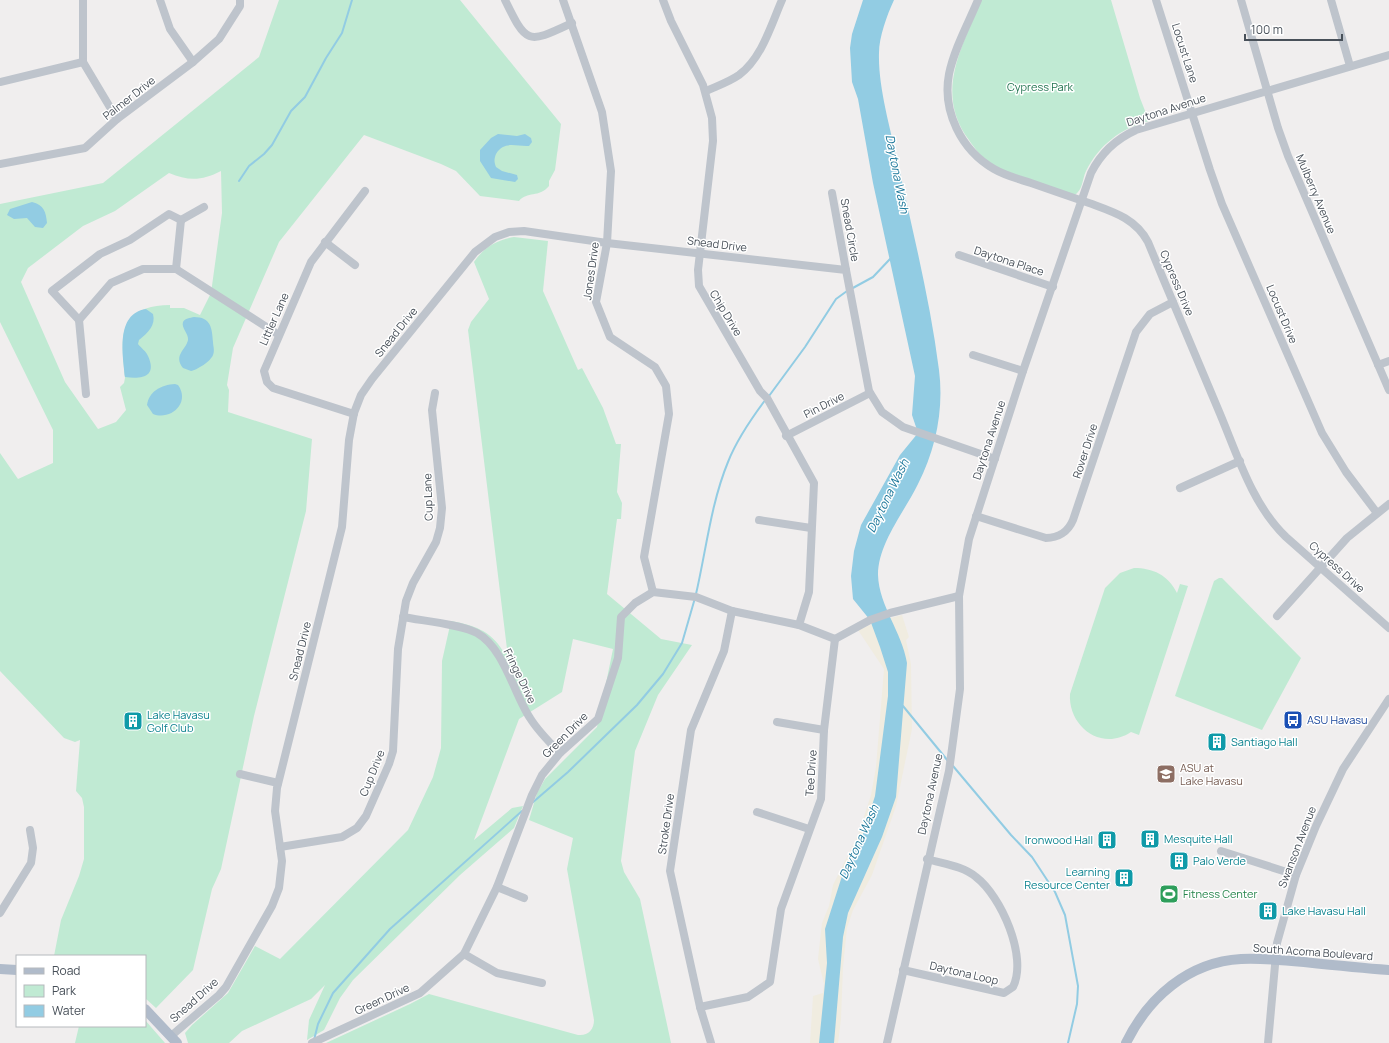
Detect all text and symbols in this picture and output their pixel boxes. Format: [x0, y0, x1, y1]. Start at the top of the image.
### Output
scale bar [1245, 16, 1342, 42]
street label: Locust Lane [1169, 21, 1202, 85]
text: 100 m [1251, 21, 1283, 38]
street label: Palmer Drive [99, 72, 158, 123]
park label: Cypress Park [1007, 79, 1074, 94]
street label: Daytona Avenue [1124, 89, 1208, 129]
water label: Daytona Wash [882, 133, 914, 216]
street label: Mulberry Avenue [1293, 152, 1340, 236]
street label: Snead Circle [838, 197, 864, 263]
street label: Snead Drive [686, 232, 748, 255]
street label: Jones Drive [579, 240, 602, 301]
street label: Daytona Place [972, 242, 1047, 279]
street label: Cypress Drive [1157, 248, 1198, 318]
street label: Locust Drive [1263, 282, 1302, 346]
street label: Chip Drive [707, 287, 746, 339]
street label: Littler Lane [255, 290, 292, 348]
street label: Snead Drive [371, 303, 421, 360]
street label: Pin Drive [801, 388, 847, 421]
street label: Daytona Avenue [969, 398, 1009, 481]
street label: Rover Drive [1069, 421, 1101, 480]
water label: Daytona Wash [862, 455, 913, 535]
street label: Cup Lane [419, 472, 436, 521]
street label: Cypress Drive [1306, 538, 1369, 596]
street label: Snead Drive [285, 619, 314, 682]
street label: Fringe Drive [501, 646, 540, 706]
place label: Lake Havasu Golf Club [147, 707, 210, 735]
street label: Green Drive [539, 708, 591, 761]
bus stop icon: ASU Havasu [1282, 709, 1304, 731]
building icon: Lake Havasu Golf Club [122, 710, 144, 732]
place label: ASU Havasu [1307, 712, 1368, 727]
building icon: Santiago Hall [1206, 731, 1228, 753]
place label: Santiago Hall [1231, 734, 1298, 749]
street label: Cup Drive [355, 747, 388, 798]
street label: Tee Drive [801, 749, 820, 797]
street label: Daytona Avenue [914, 751, 946, 836]
place label: ASU at Lake Havasu [1180, 760, 1243, 788]
school or university icon: ASU at Lake Havasu [1155, 763, 1177, 785]
street label: Stroke Drive [654, 792, 677, 855]
water label: Daytona Wash [835, 801, 883, 882]
street label: Swanson Avenue [1274, 803, 1319, 890]
building icon: Mesquite Hall [1139, 828, 1161, 850]
building icon: Ironwood Hall [1096, 829, 1118, 851]
place label: Mesquite Hall [1164, 831, 1233, 846]
place label: Ironwood Hall [1025, 832, 1093, 847]
building icon: Palo Verde [1168, 850, 1190, 872]
place label: Palo Verde [1193, 853, 1247, 868]
place label: Learning Resource Center [1024, 864, 1110, 892]
building icon: Learning Resource Center [1113, 867, 1135, 889]
sports icon: Fitness Center [1158, 883, 1180, 905]
place label: Fitness Center [1183, 886, 1257, 901]
building icon: Lake Havasu Hall [1257, 900, 1279, 922]
place label: Lake Havasu Hall [1282, 903, 1366, 918]
street label: South Acoma Boulevard [1253, 940, 1374, 963]
legend [16, 955, 146, 1027]
street label: Daytona Loop [928, 957, 1000, 988]
text: Road [52, 962, 80, 979]
street label: Snead Drive [166, 974, 221, 1025]
street label: Green Drive [352, 979, 412, 1018]
text: Park [52, 982, 77, 999]
text: Water [52, 1002, 86, 1019]

